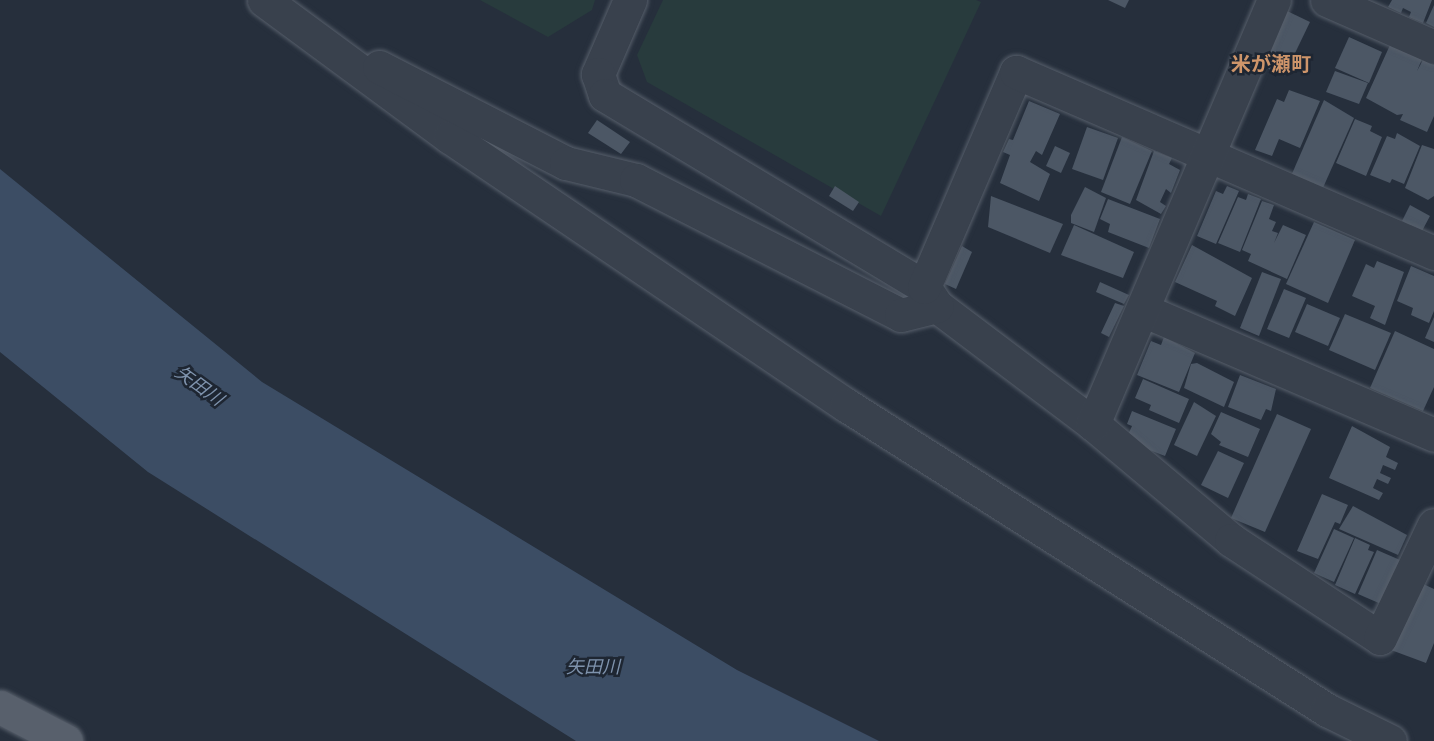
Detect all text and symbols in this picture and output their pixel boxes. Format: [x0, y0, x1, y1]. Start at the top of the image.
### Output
district label: 米が瀬町 [1231, 52, 1311, 76]
water label: 矢田川 [171, 361, 227, 411]
water label: 矢田川 [566, 656, 620, 678]

